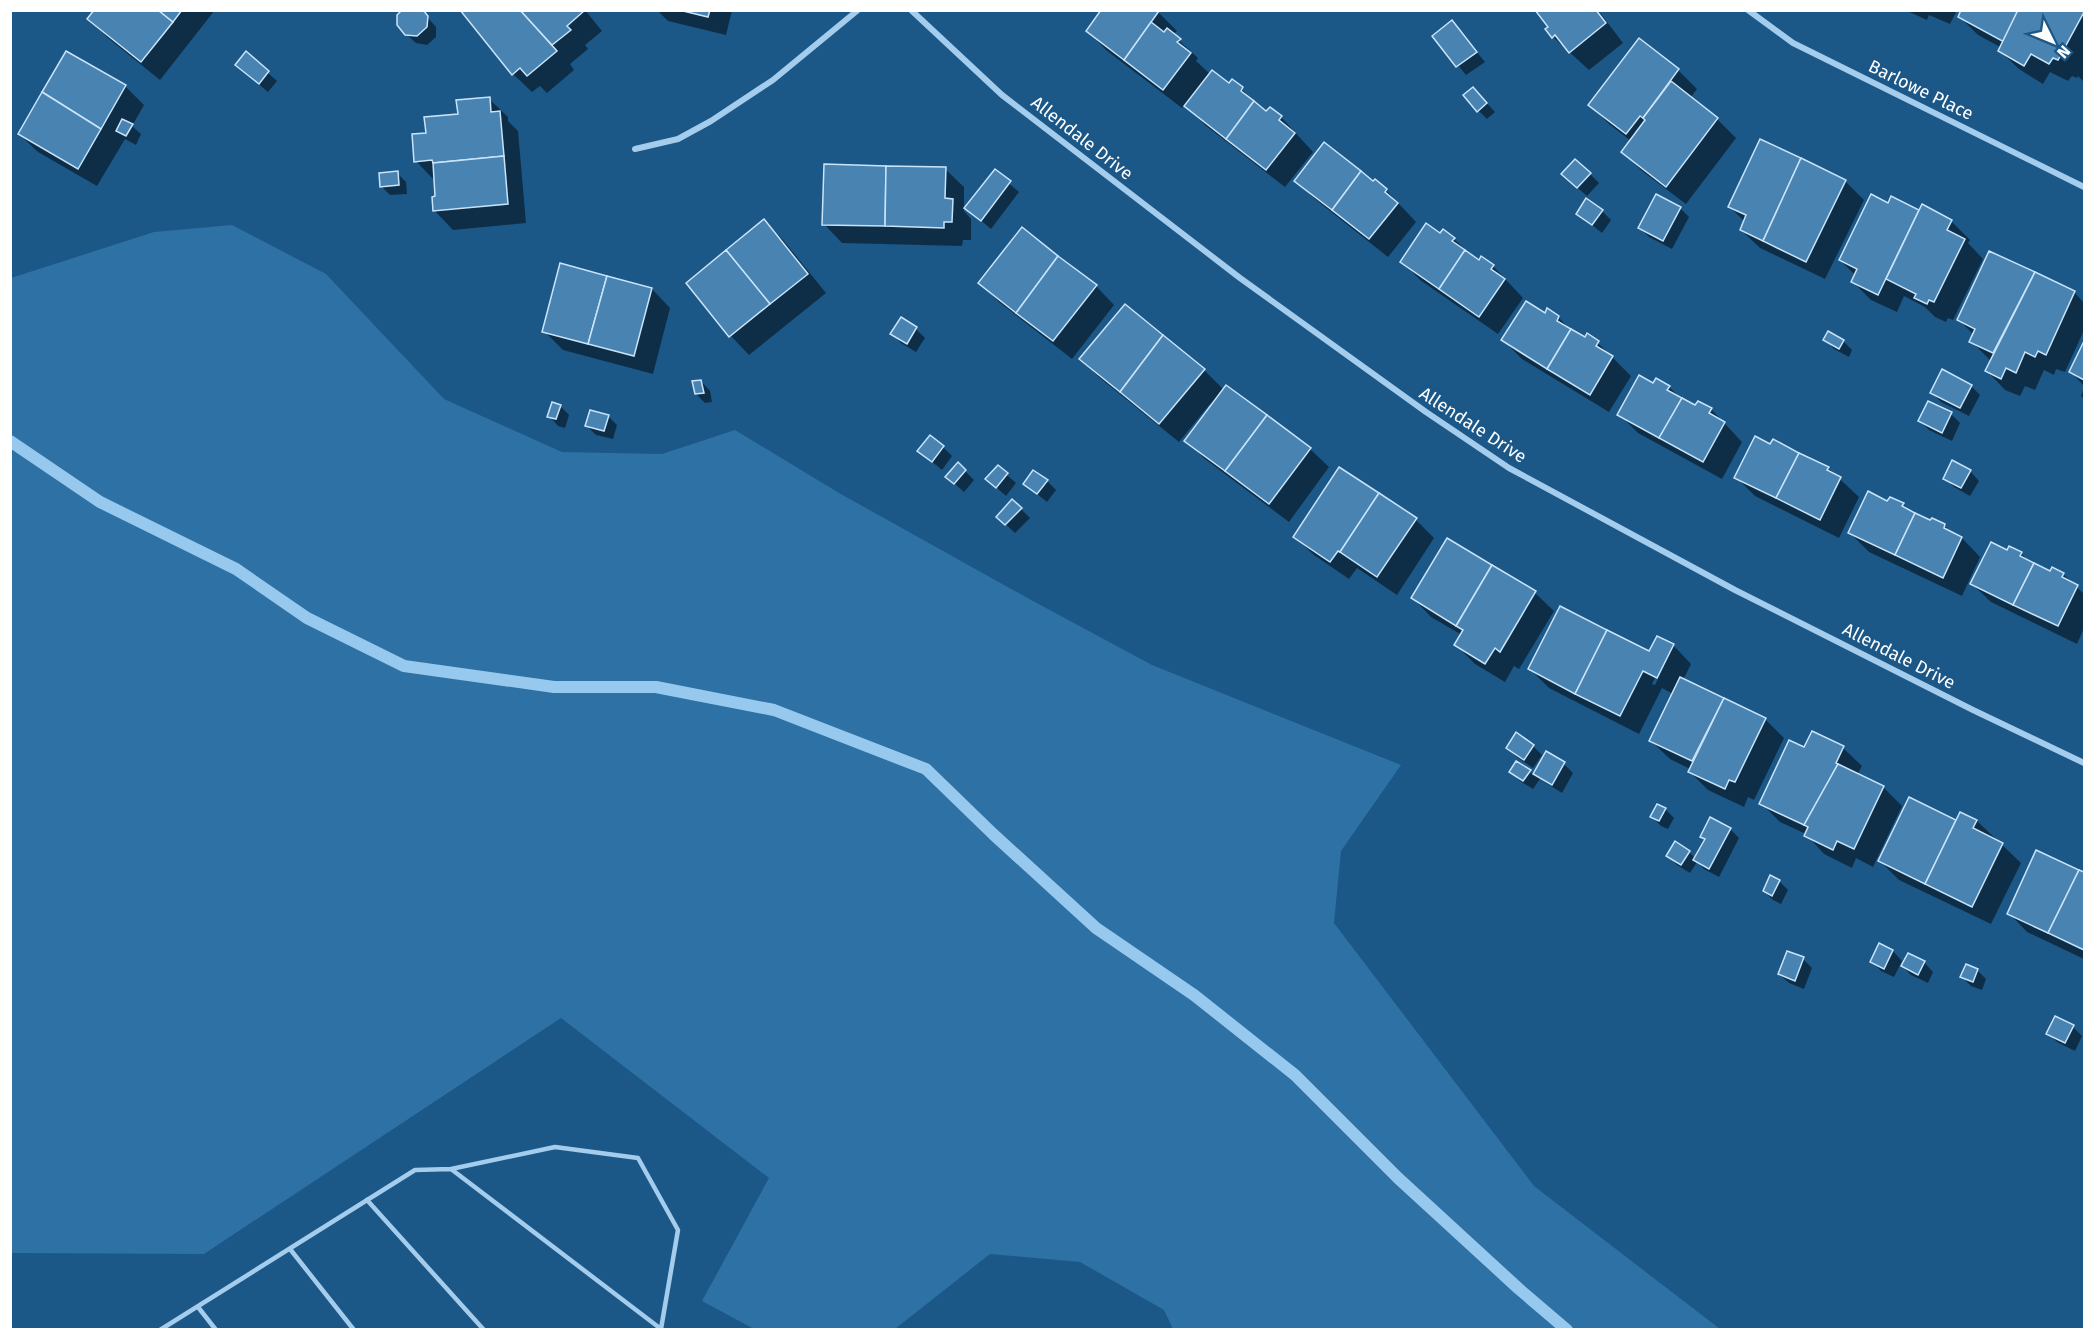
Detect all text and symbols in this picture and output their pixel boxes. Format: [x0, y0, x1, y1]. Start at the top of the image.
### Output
north arrow [2023, 12, 2083, 72]
text: N [2053, 42, 2074, 62]
street label: Barlowe Place [1865, 55, 1977, 125]
street label: Allendale Drive [1027, 91, 1137, 185]
street label: Allendale Drive [1415, 382, 1531, 468]
street label: Allendale Drive [1839, 618, 1959, 694]

